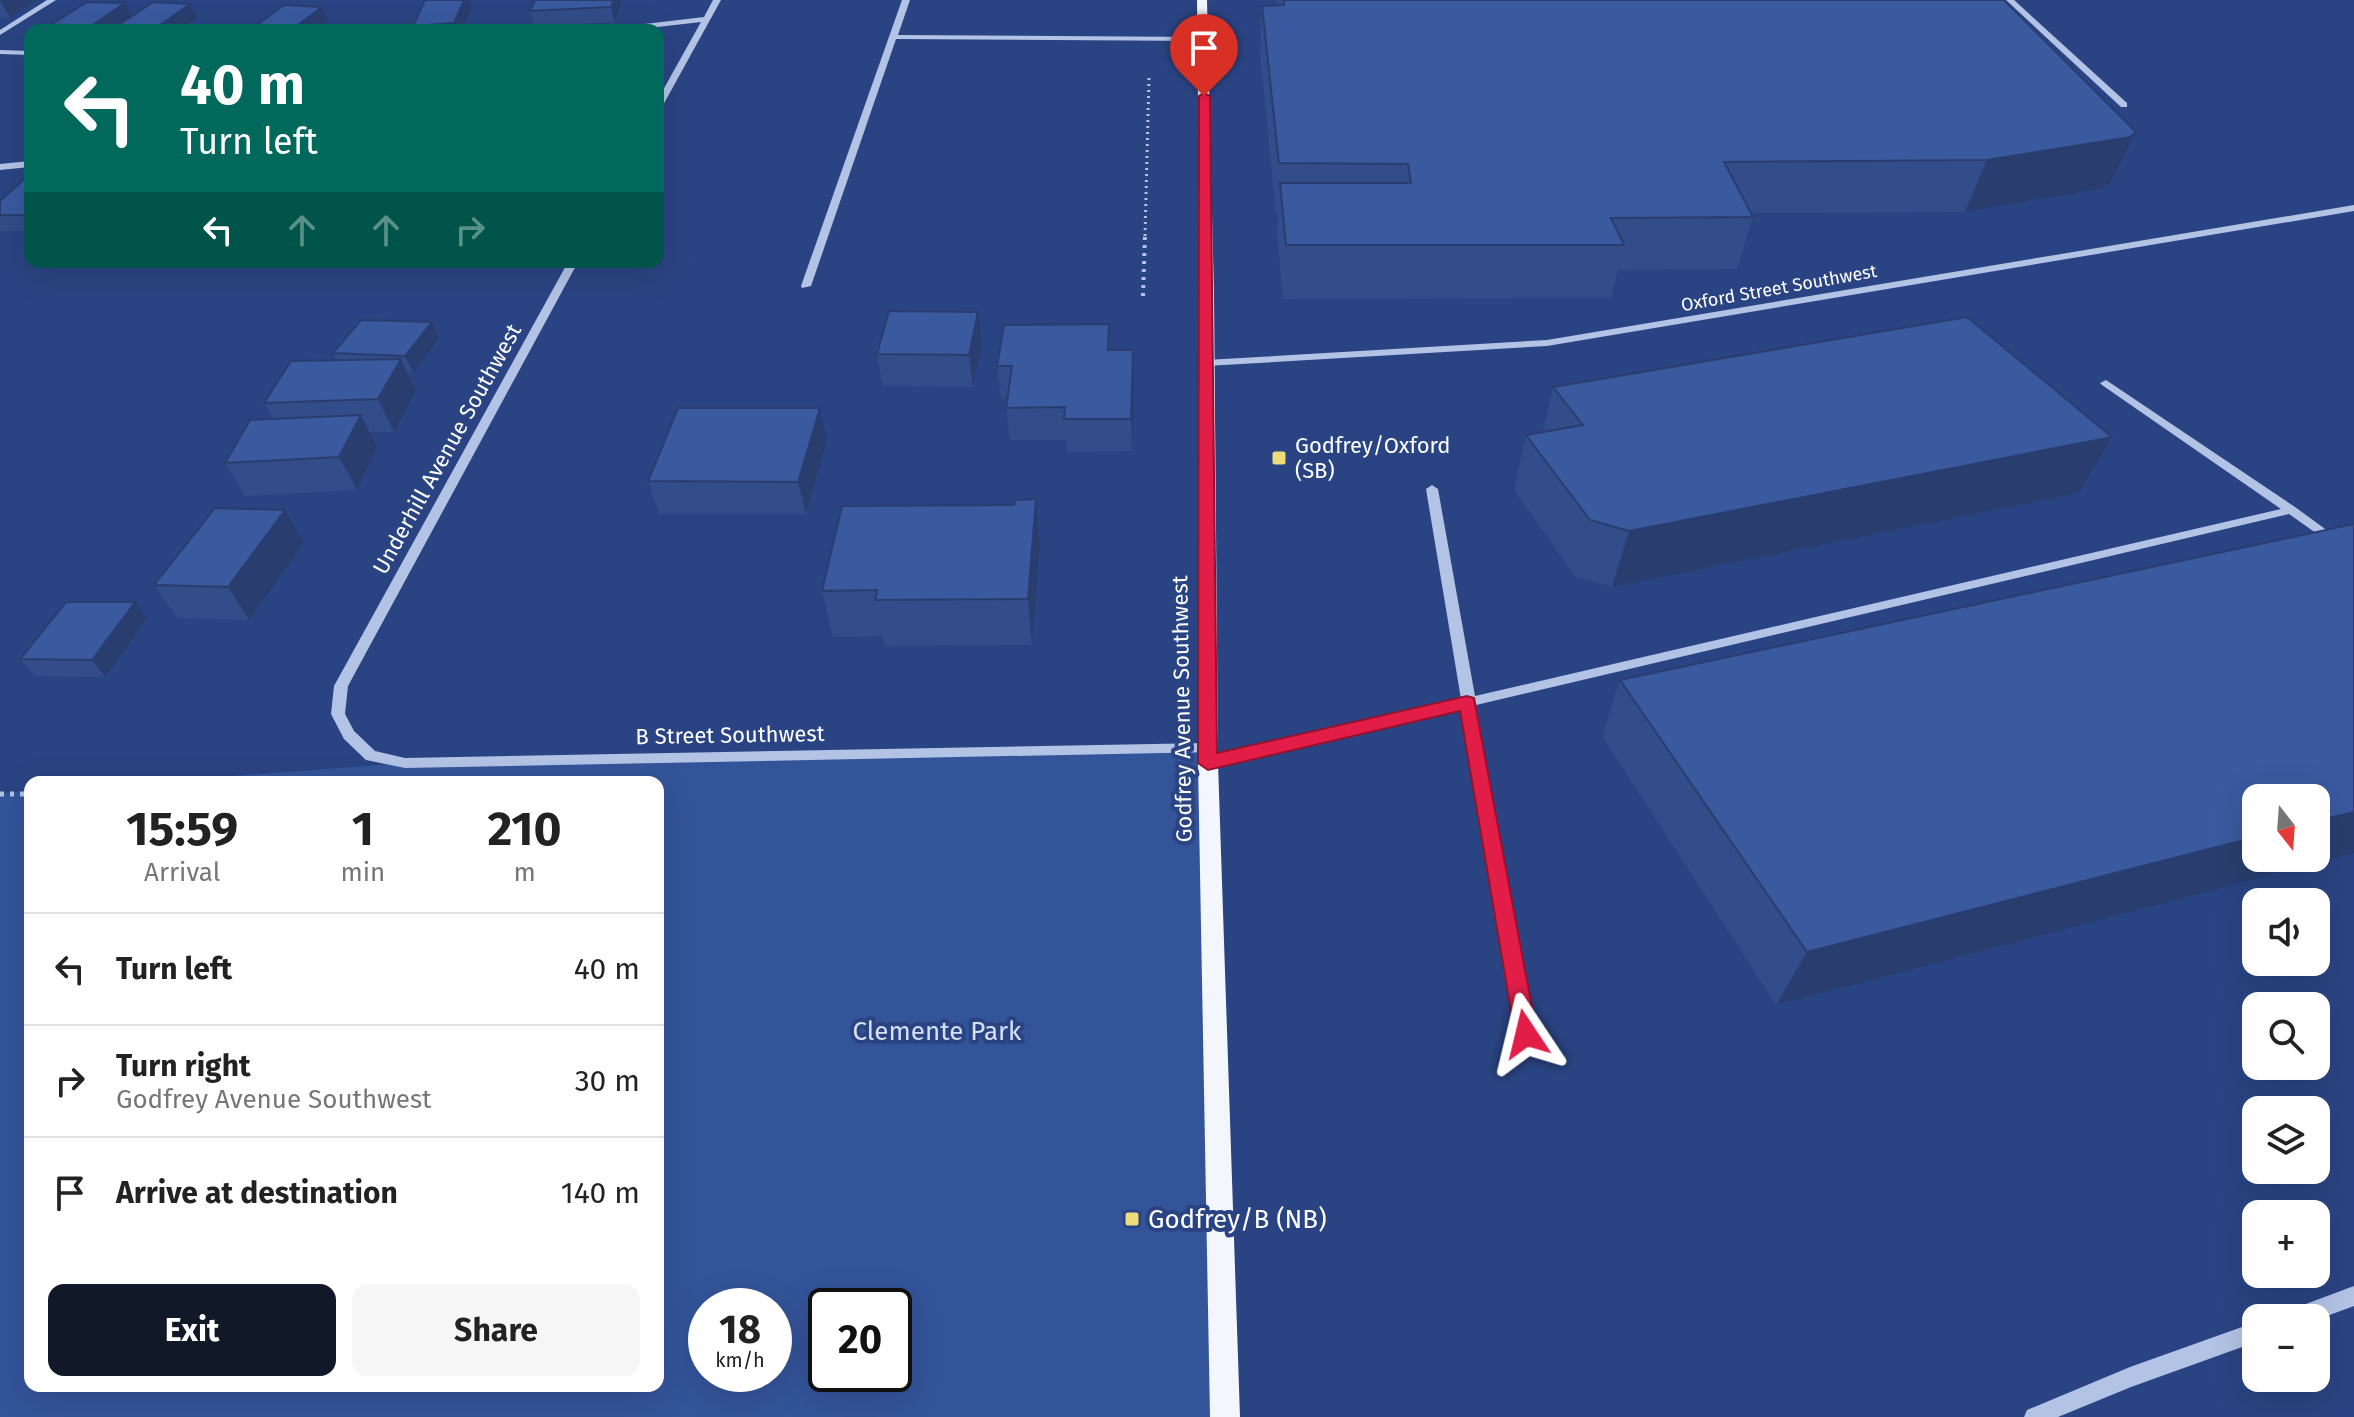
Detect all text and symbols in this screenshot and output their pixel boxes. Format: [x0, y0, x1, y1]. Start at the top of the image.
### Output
pin [1170, 14.0, 1238, 96]
icon: arrive [1182, 26, 1226, 70]
text: 40 m [180, 52, 305, 119]
icon: left [48, 56, 152, 160]
text: Turn left [180, 120, 318, 164]
icon: left [196, 208, 240, 252]
icon: ahead [280, 208, 324, 252]
icon: ahead [364, 208, 408, 252]
icon: right [448, 208, 492, 252]
street label: Oxford Street Southwest [1679, 260, 1879, 316]
street label: Underhill Avenue Southwest [367, 319, 527, 579]
place label: Godfrey/Oxford (SB) [1295, 432, 1450, 484]
marker: Godfrey/Oxford (SB) [1270, 449, 1288, 467]
street label: Godfrey Avenue Southwest [1166, 575, 1198, 843]
street label: B Street Southwest [635, 720, 825, 750]
north arrow [2242, 784, 2330, 872]
map controls [2242, 784, 2330, 1392]
text: 15:59 [126, 800, 238, 858]
text: 1 [352, 800, 374, 858]
text: 210 [488, 800, 562, 858]
text: Arrival [144, 857, 220, 888]
text: min [340, 857, 385, 888]
text: m [513, 857, 536, 888]
button: sound [2242, 888, 2330, 976]
icon: left [48, 947, 92, 991]
text: Turn left [116, 951, 232, 987]
text: 40 m [574, 951, 640, 987]
position arrow [1484, 992, 1568, 1076]
button: search [2242, 992, 2330, 1080]
park label: Clemente Park [853, 1016, 1022, 1047]
text: Turn right [116, 1048, 251, 1084]
icon: right [48, 1059, 92, 1103]
text: 30 m [575, 1063, 640, 1099]
text: Godfrey Avenue Southwest [116, 1084, 431, 1115]
button: layers [2242, 1096, 2330, 1184]
icon: arrive [48, 1171, 92, 1215]
text: Arrive at destination [116, 1175, 398, 1211]
text: 140 m [561, 1175, 640, 1211]
button: + [2242, 1200, 2330, 1288]
place label: Godfrey/B (NB) [1148, 1204, 1327, 1235]
marker: Godfrey/B (NB) [1123, 1210, 1141, 1228]
button: Exit [48, 1284, 336, 1376]
button: Share [352, 1284, 640, 1376]
speed limit sign: 20 [808, 1288, 912, 1392]
button: − [2242, 1304, 2330, 1392]
text: 18 [719, 1306, 761, 1354]
text: km/h [715, 1348, 765, 1372]

